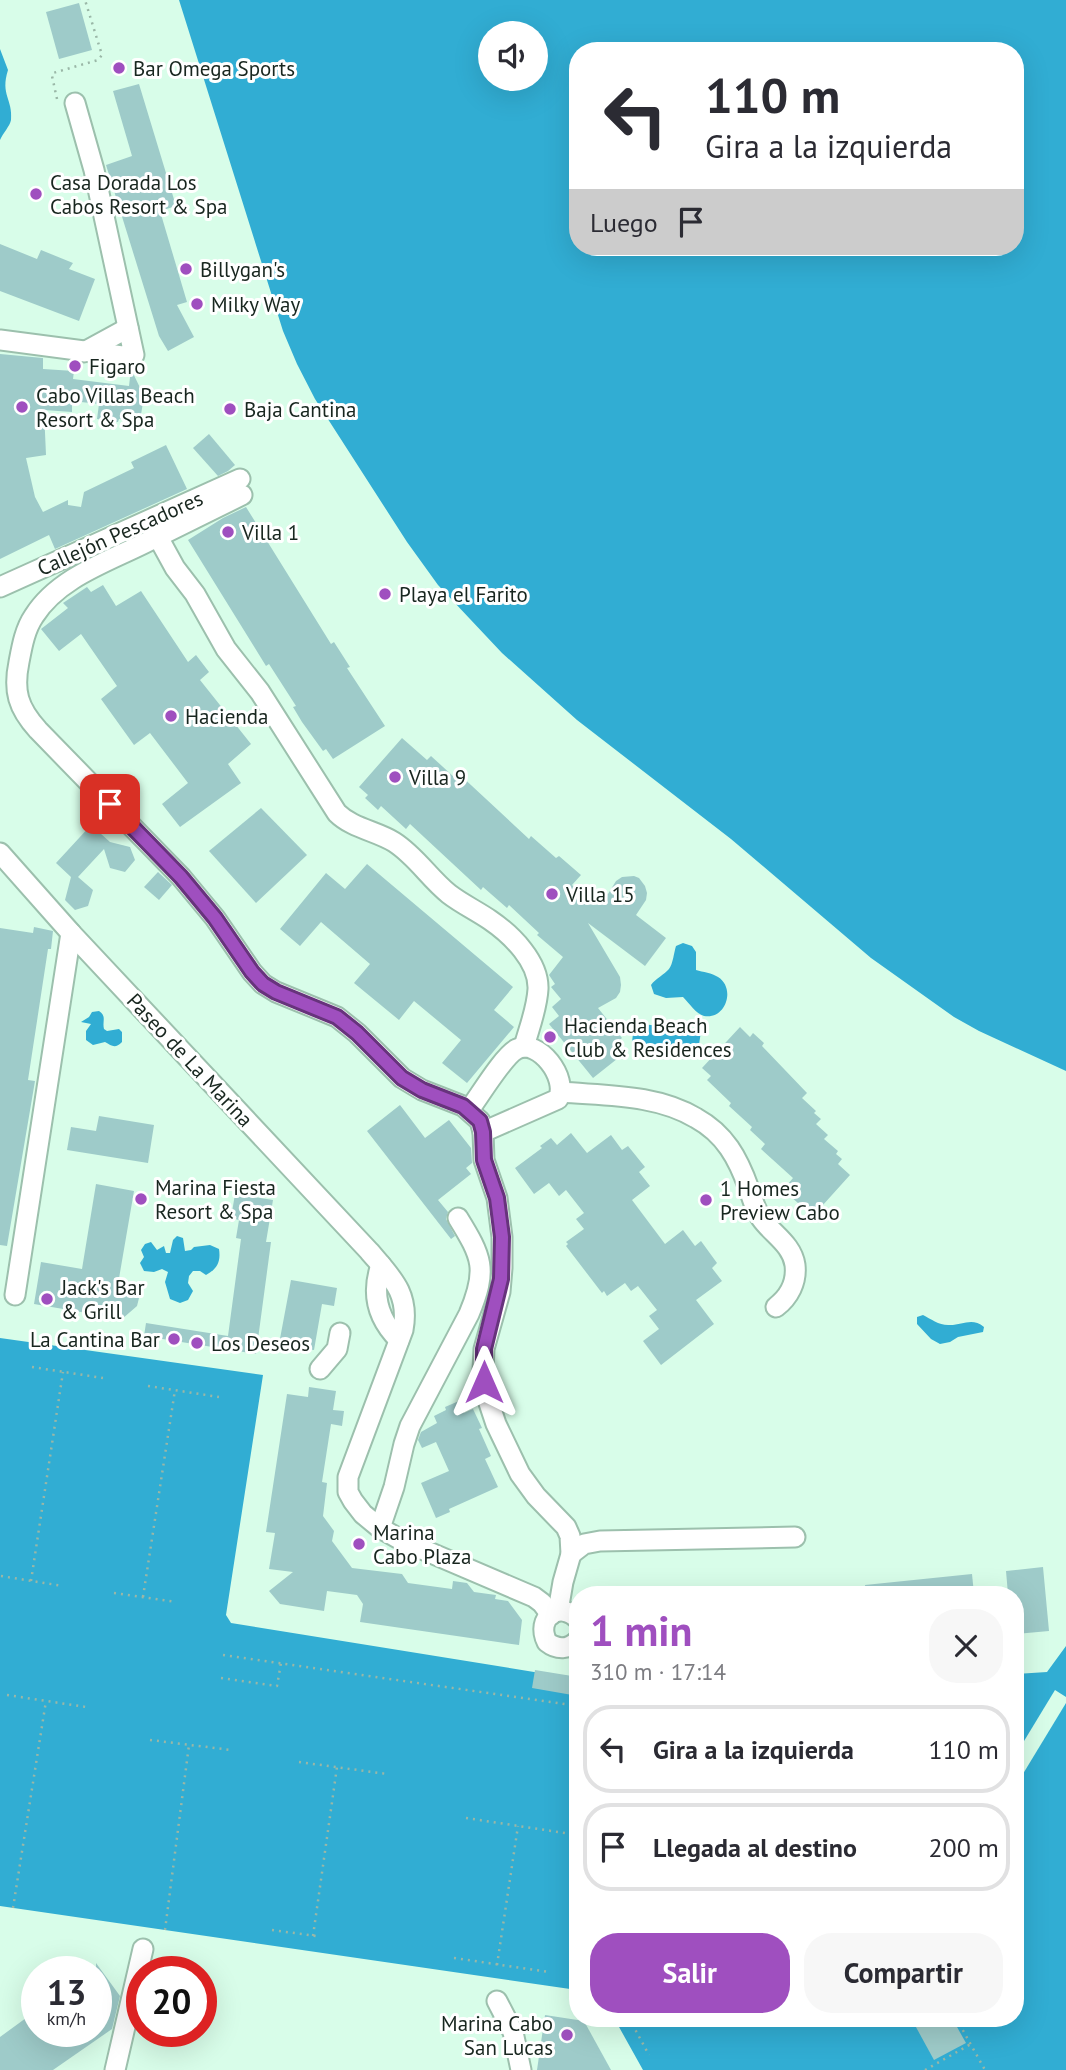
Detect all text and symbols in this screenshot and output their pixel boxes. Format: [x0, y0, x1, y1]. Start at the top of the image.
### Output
map controls [478, 21, 548, 91]
button: sound [478, 21, 548, 91]
place label: Bar Omega Sports [133, 55, 295, 82]
marker: Bar Omega Sports [111, 60, 127, 76]
text: 110 m [705, 63, 840, 127]
icon: left [590, 70, 681, 161]
text: Gira a la izquierda [705, 125, 952, 167]
place label: Casa Dorada Los Cabos Resort & Spa [50, 169, 227, 220]
marker: Casa Dorada Los Cabos Resort & Spa [28, 186, 44, 202]
icon: arrive [672, 203, 710, 241]
text: Luego [590, 206, 658, 239]
place label: Billygan's [200, 256, 285, 283]
marker: Billygan's [178, 261, 194, 277]
place label: Milky Way [211, 291, 300, 318]
marker: Milky Way [189, 296, 205, 312]
place label: Figaro [89, 353, 146, 380]
marker: Figaro [67, 358, 83, 374]
place label: Cabo Villas Beach Resort & Spa [36, 382, 195, 433]
place label: Baja Cantina [244, 396, 357, 423]
marker: Cabo Villas Beach Resort & Spa [14, 399, 30, 415]
marker: Baja Cantina [222, 401, 238, 417]
street label: Callejón Pescadores [33, 484, 207, 582]
place label: Villa 1 [241, 519, 299, 546]
marker: Villa 1 [220, 524, 236, 540]
place label: Playa el Farito [399, 581, 528, 608]
marker: Playa el Farito [377, 586, 393, 602]
place label: Hacienda [185, 703, 269, 730]
marker: Hacienda [163, 708, 179, 724]
place label: Villa 9 [408, 764, 466, 791]
marker: Villa 9 [387, 769, 403, 785]
pin [80, 774, 140, 834]
icon: arrive [91, 785, 129, 823]
place label: Villa 15 [565, 881, 635, 908]
marker: Villa 15 [544, 886, 560, 902]
street label: Paseo de La Marina [121, 987, 259, 1133]
place label: Hacienda Beach Club & Residences [564, 1012, 732, 1063]
marker: Hacienda Beach Club & Residences [542, 1029, 558, 1045]
place label: Marina Fiesta Resort & Spa [155, 1174, 276, 1225]
place label: 1 Homes Preview Cabo [720, 1175, 840, 1226]
marker: Marina Fiesta Resort & Spa [133, 1191, 149, 1207]
marker: 1 Homes Preview Cabo [698, 1192, 714, 1208]
place label: Jack's Bar & Grill [60, 1274, 145, 1325]
marker: Jack's Bar & Grill [39, 1291, 55, 1307]
place label: La Cantina Bar [30, 1326, 160, 1353]
place label: Los Deseos [211, 1330, 310, 1357]
marker: La Cantina Bar [166, 1331, 182, 1347]
marker: Los Deseos [189, 1335, 205, 1351]
position arrow [447, 1345, 521, 1419]
place label: Marina Cabo Plaza [373, 1519, 471, 1570]
marker: Marina Cabo Plaza [351, 1536, 367, 1552]
text: 1 min [590, 1603, 692, 1658]
button: close [929, 1609, 1003, 1683]
text: 310 m · 17:14 [590, 1657, 726, 1686]
icon: left [594, 1730, 632, 1768]
text: Gira a la izquierda [653, 1733, 854, 1766]
text: 110 m [928, 1733, 999, 1766]
icon: arrive [594, 1828, 632, 1866]
text: Llegada al destino [653, 1831, 857, 1864]
text: 200 m [928, 1831, 999, 1864]
button: Salir [590, 1933, 790, 2013]
button: Compartir [804, 1933, 1003, 2013]
speed limit sign: 20 [126, 1956, 217, 2047]
text: 13 [47, 1969, 86, 2015]
text: km/h [47, 2007, 86, 2030]
place label: Marina Cabo San Lucas [441, 2010, 553, 2061]
marker: Marina Cabo San Lucas [559, 2027, 575, 2043]

